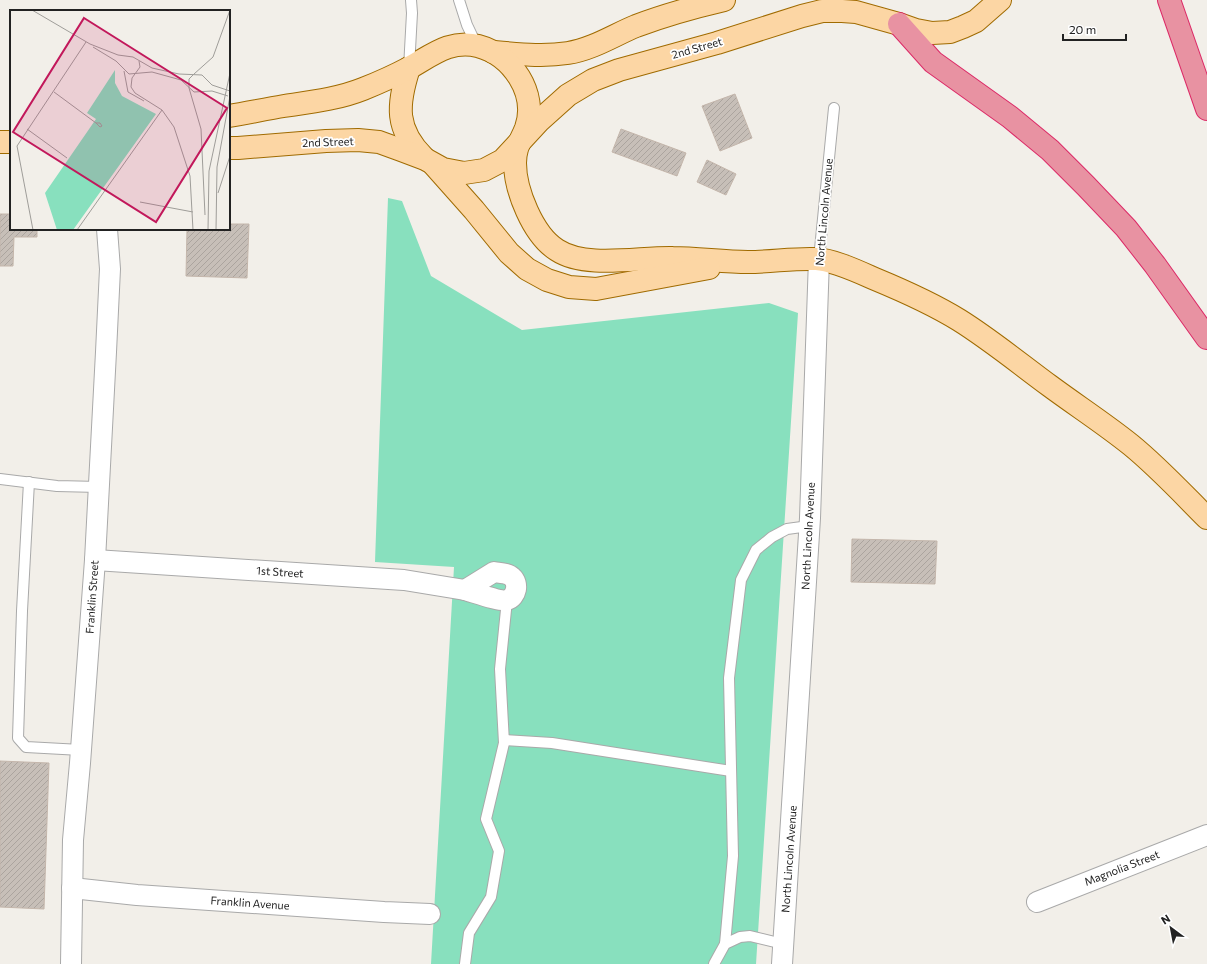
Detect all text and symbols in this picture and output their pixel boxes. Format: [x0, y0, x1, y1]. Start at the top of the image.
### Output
inset map [10, 10, 230, 230]
scale bar [1063, 16, 1126, 42]
text: 20 m [1069, 22, 1096, 36]
street label: 2nd Street [670, 34, 724, 61]
street label: 2nd Street [302, 134, 355, 149]
street label: North Lincoln Avenue [812, 158, 835, 266]
street label: North Lincoln Avenue [798, 482, 817, 590]
street label: Franklin Street [82, 559, 101, 634]
street label: 1st Street [256, 563, 305, 580]
street label: North Lincoln Avenue [778, 805, 799, 913]
street label: Magnolia Street [1082, 847, 1162, 888]
street label: Franklin Avenue [210, 893, 290, 912]
north arrow [1151, 908, 1191, 948]
text: N [1158, 911, 1172, 927]

